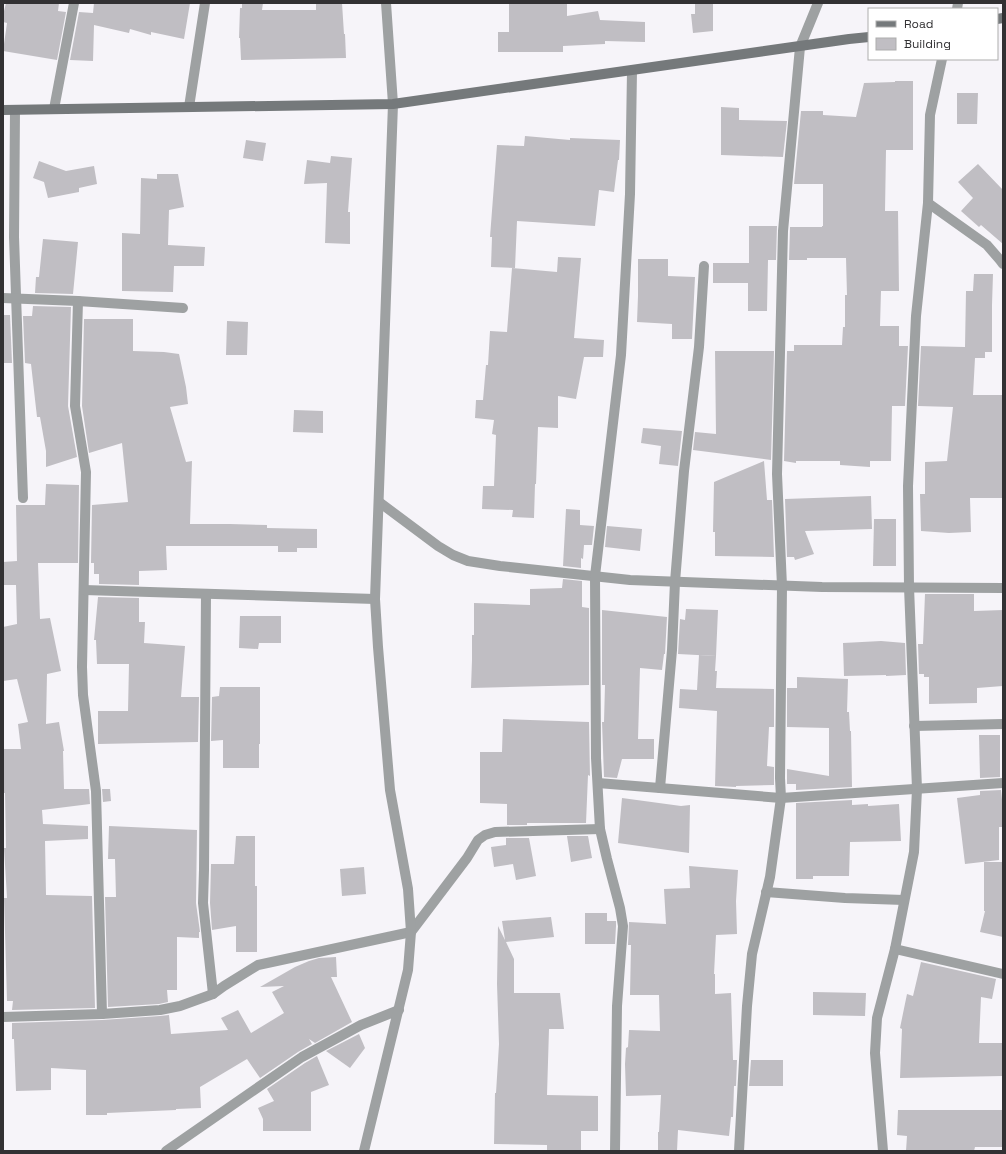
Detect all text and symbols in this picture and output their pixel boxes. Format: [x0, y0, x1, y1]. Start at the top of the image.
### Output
legend [868, 8, 998, 60]
text: Road [904, 16, 933, 32]
text: Building [904, 36, 951, 52]

